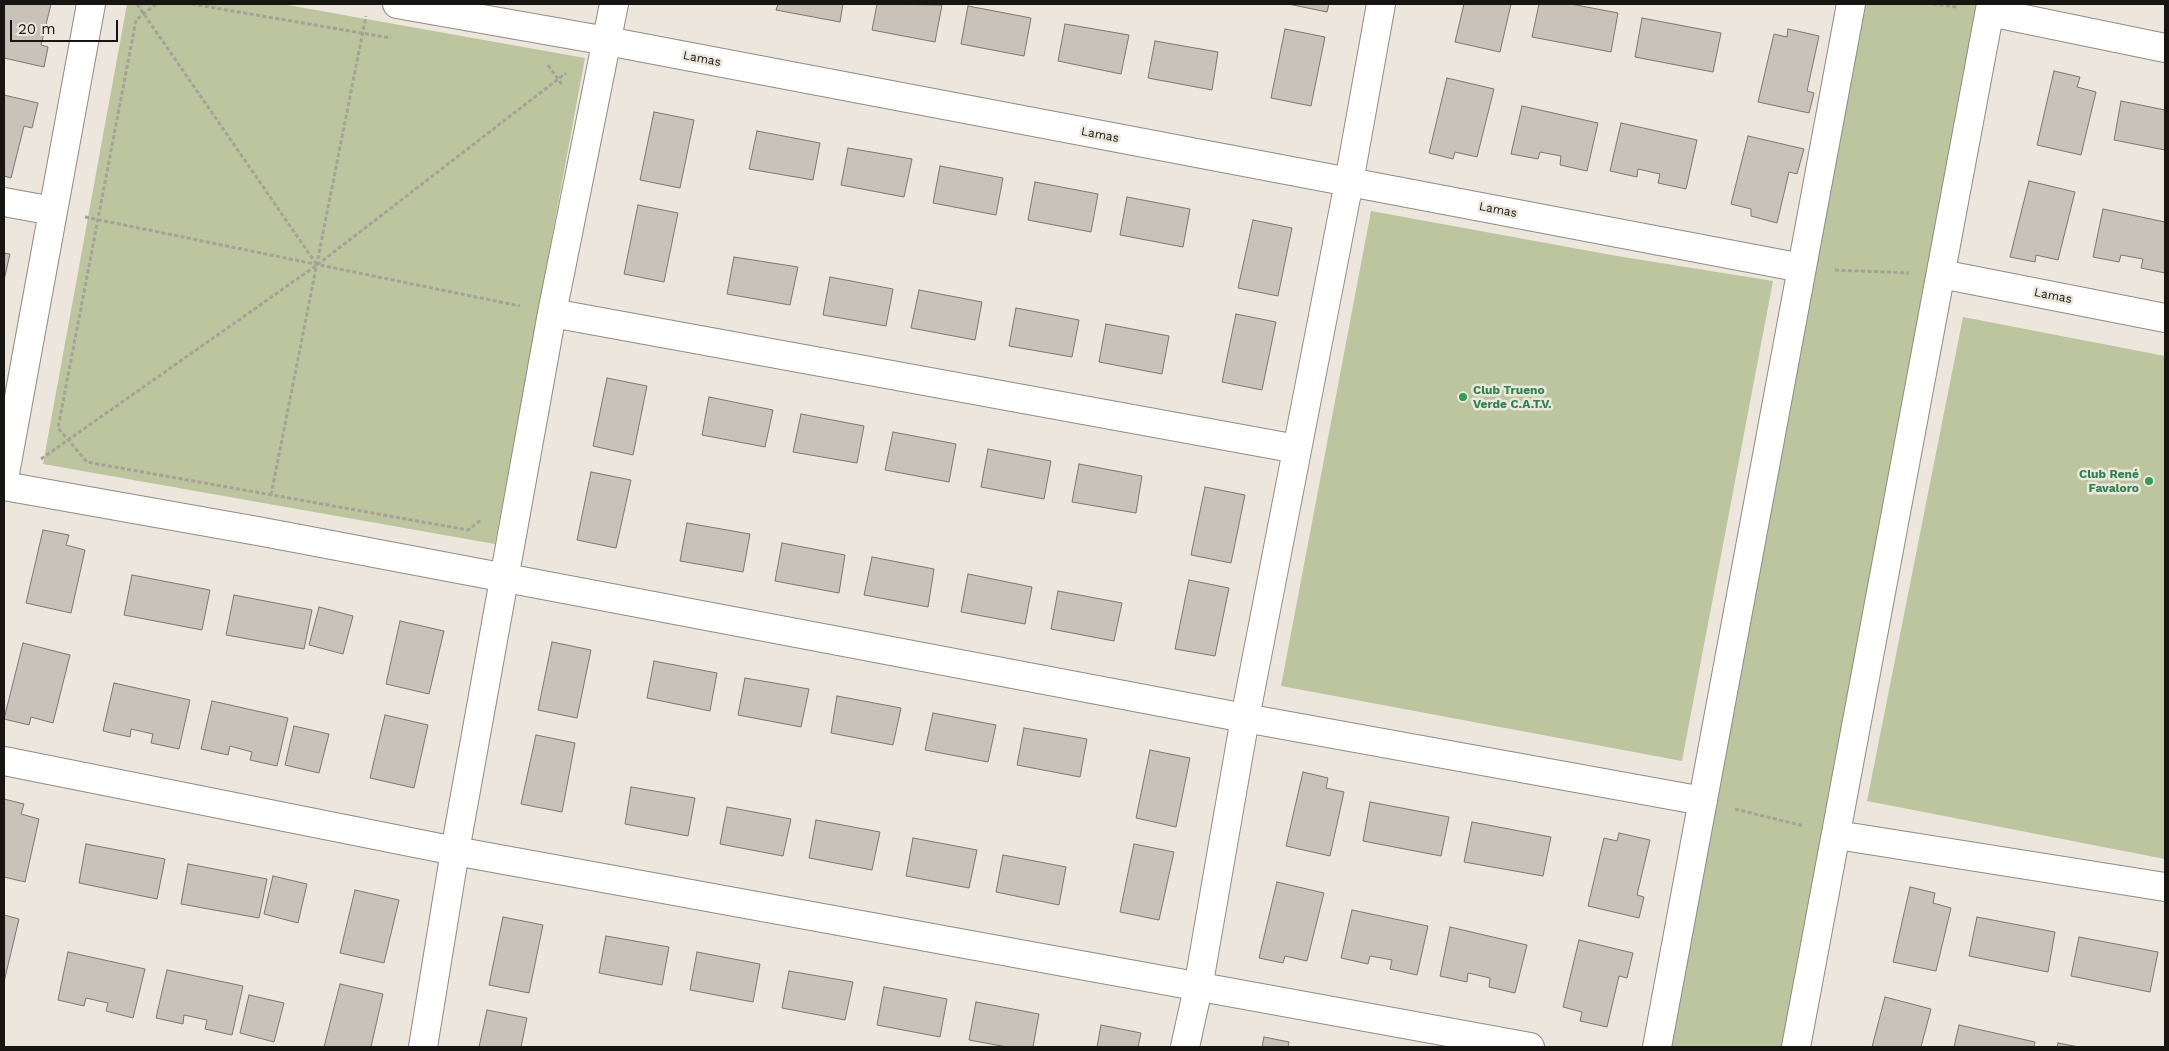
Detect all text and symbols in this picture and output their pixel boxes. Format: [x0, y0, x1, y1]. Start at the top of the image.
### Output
scale bar [12, 10, 120, 42]
text: 20 m [18, 20, 56, 38]
street label: Lamas [682, 48, 722, 70]
street label: Lamas [1080, 124, 1120, 146]
street label: Lamas [1478, 199, 1518, 221]
street label: Lamas [2033, 285, 2073, 307]
place label: Club Trueno Verde C.A.T.V. [1473, 383, 1551, 411]
marker: Club Trueno Verde C.A.T.V. [1457, 391, 1469, 403]
place label: Club René Favaloro [2079, 467, 2139, 495]
marker: Club René Favaloro [2143, 475, 2155, 487]

